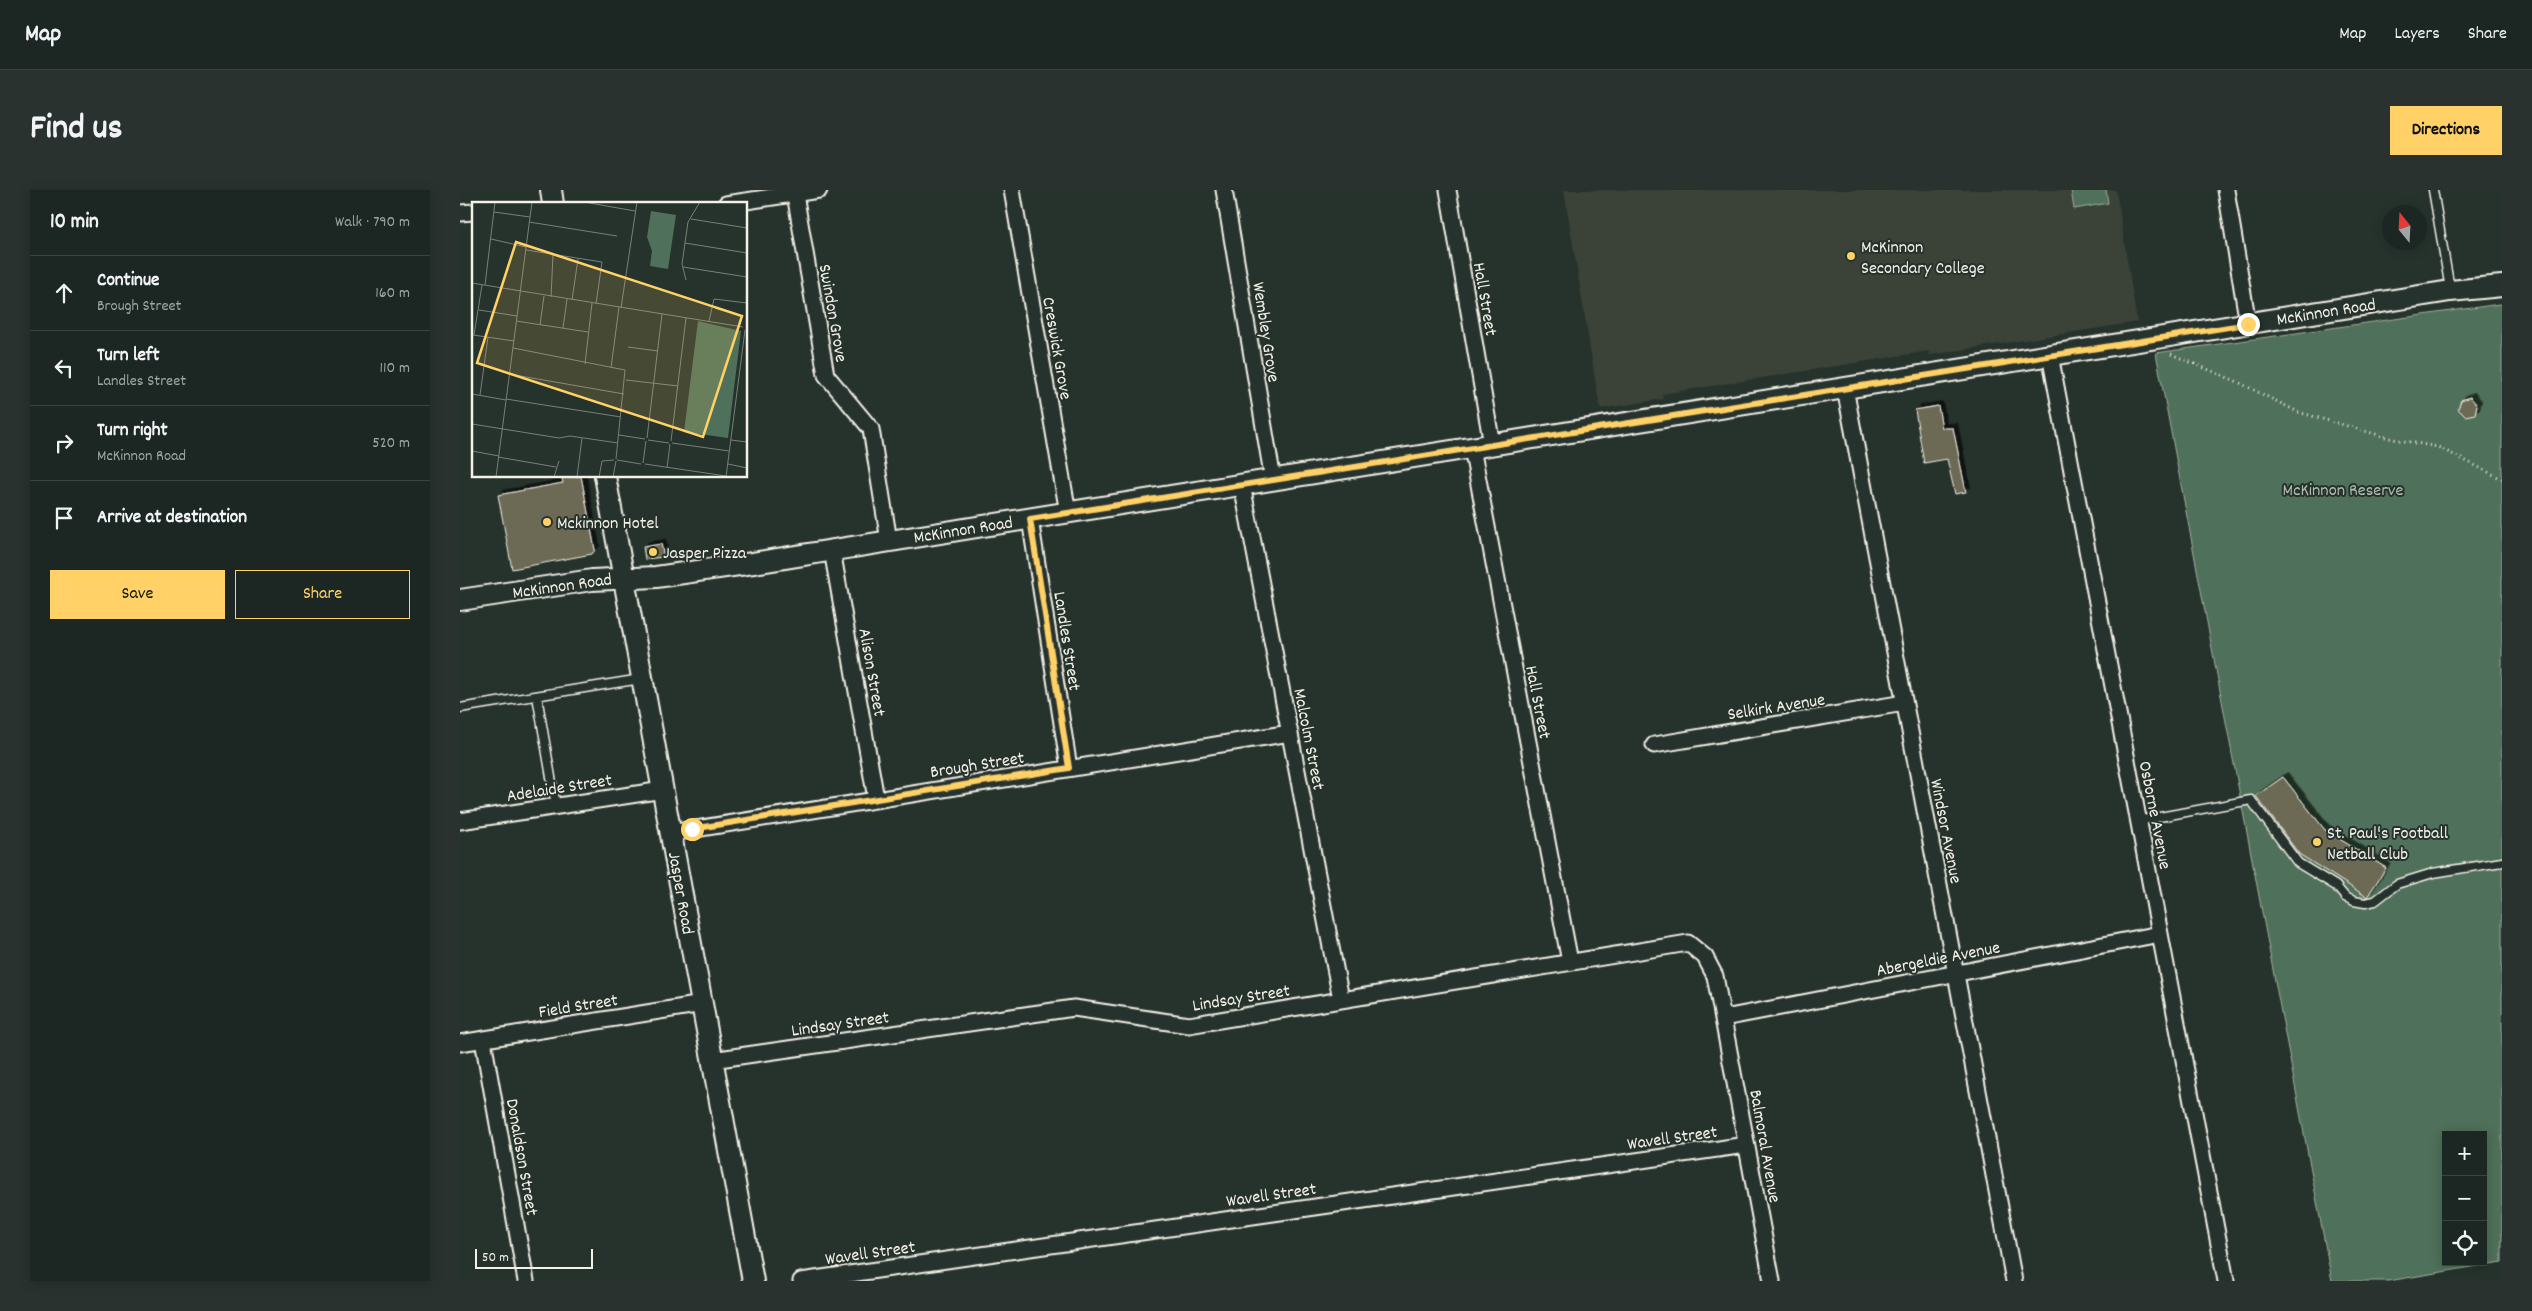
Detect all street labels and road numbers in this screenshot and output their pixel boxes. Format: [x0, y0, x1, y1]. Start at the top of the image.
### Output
street label: Hall Street [1465, 261, 1502, 338]
street label: Swindon Grove [811, 262, 852, 365]
street label: Wembley Grove [1244, 280, 1285, 384]
street label: McKinnon Road [2275, 293, 2378, 334]
street label: Creswick Grove [1034, 295, 1077, 402]
street label: McKinnon Road [912, 511, 1015, 552]
street label: McKinnon Road [511, 568, 614, 607]
street label: Landles Street [1045, 590, 1086, 693]
street label: Alison Street [850, 626, 891, 719]
street label: Hall Street [1517, 664, 1556, 742]
street label: Malcolm Street [1285, 687, 1330, 793]
street label: Selkirk Avenue [1726, 688, 1827, 729]
street label: Brough Street [929, 747, 1027, 786]
street label: Osborne Avenue [2131, 759, 2176, 872]
street label: Adelaide Street [505, 769, 614, 810]
street label: Windsor Avenue [1922, 777, 1967, 886]
street label: Jasper Road [660, 850, 699, 937]
street label: Abergeldie Avenue [1875, 936, 2002, 985]
street label: Lindsay Street [1191, 979, 1292, 1020]
street label: Field Street [537, 989, 620, 1026]
street label: Lindsay Street [790, 1006, 891, 1045]
street label: Balmoral Avenue [1741, 1088, 1786, 1205]
street label: Donaldson Street [498, 1097, 543, 1218]
street label: Wavell Street [1626, 1121, 1719, 1158]
street label: Wavell Street [1225, 1178, 1318, 1215]
street label: Wavell Street [824, 1236, 917, 1273]

